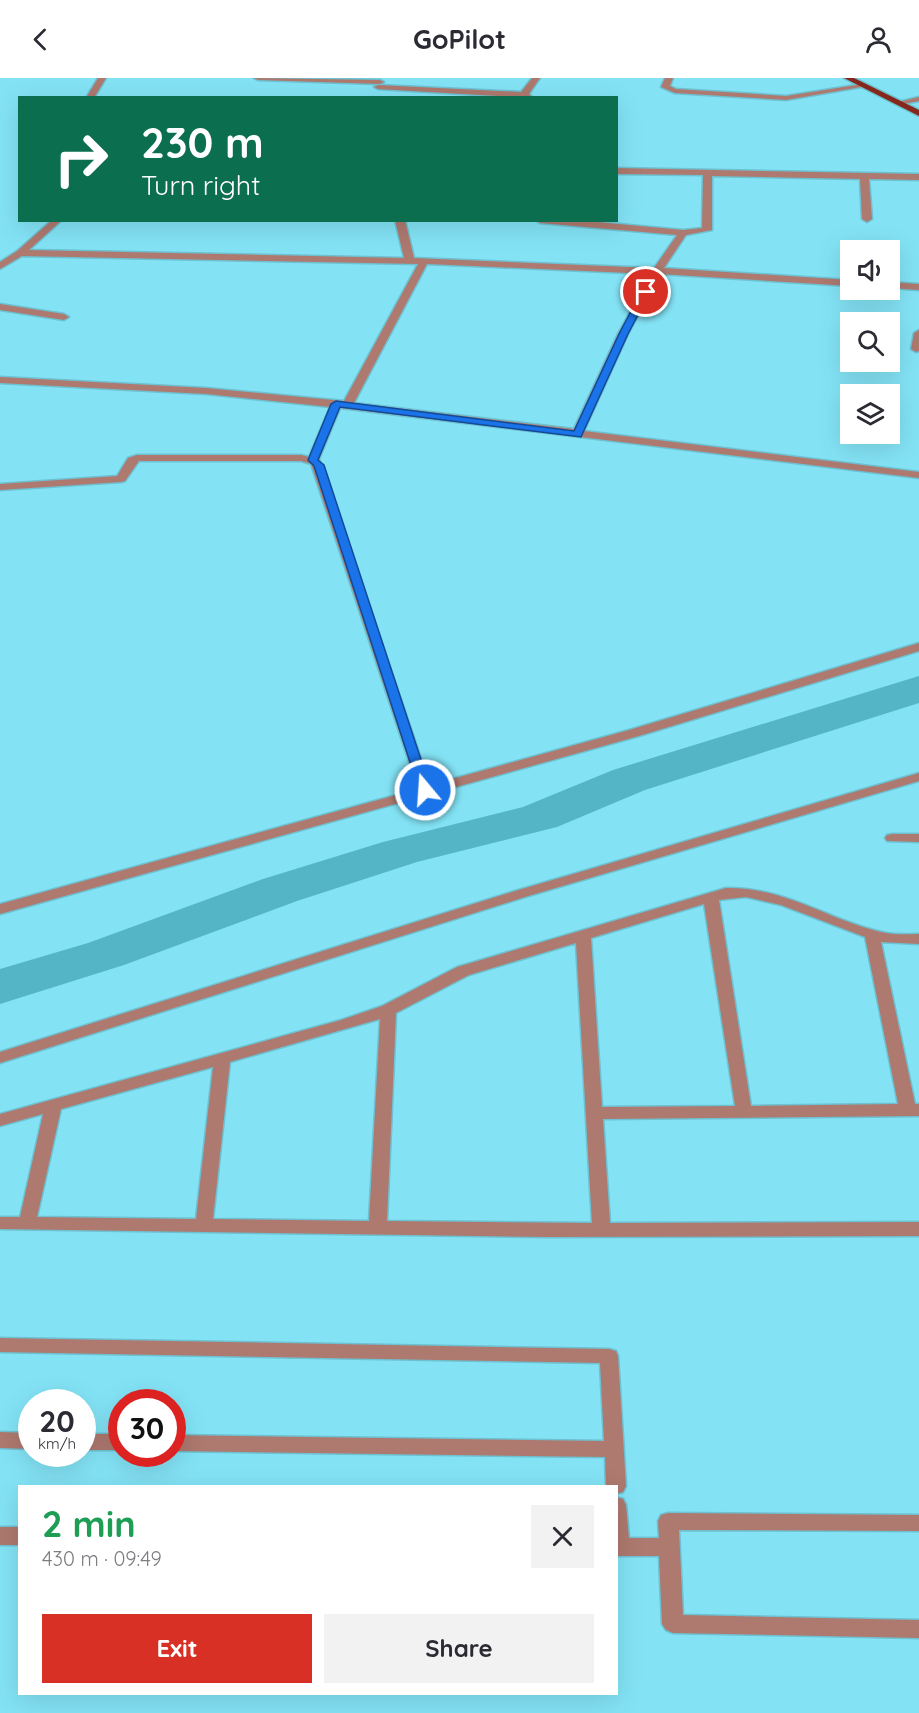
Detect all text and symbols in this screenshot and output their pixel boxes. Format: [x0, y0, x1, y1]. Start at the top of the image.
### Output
text: GoPilot [413, 22, 506, 56]
icon: back [24, 23, 57, 56]
icon: person [862, 23, 895, 56]
text: 230 m [141, 116, 264, 169]
icon: right [42, 120, 120, 198]
text: Turn right [141, 168, 260, 202]
map controls [840, 240, 900, 444]
button: sound [840, 240, 900, 300]
pin [620, 266, 671, 317]
icon: arrive [629, 275, 662, 308]
button: search [840, 312, 900, 372]
button: layers [840, 384, 900, 444]
position arrow [393, 758, 457, 822]
speed limit sign: 30 [108, 1389, 186, 1467]
text: 20 [39, 1402, 75, 1440]
text: km/h [38, 1434, 76, 1453]
text: 2 min [42, 1501, 136, 1546]
button: close [531, 1505, 594, 1568]
text: 430 m · 09:49 [42, 1546, 162, 1571]
button: Exit [42, 1614, 312, 1683]
button: Share [324, 1614, 594, 1683]

